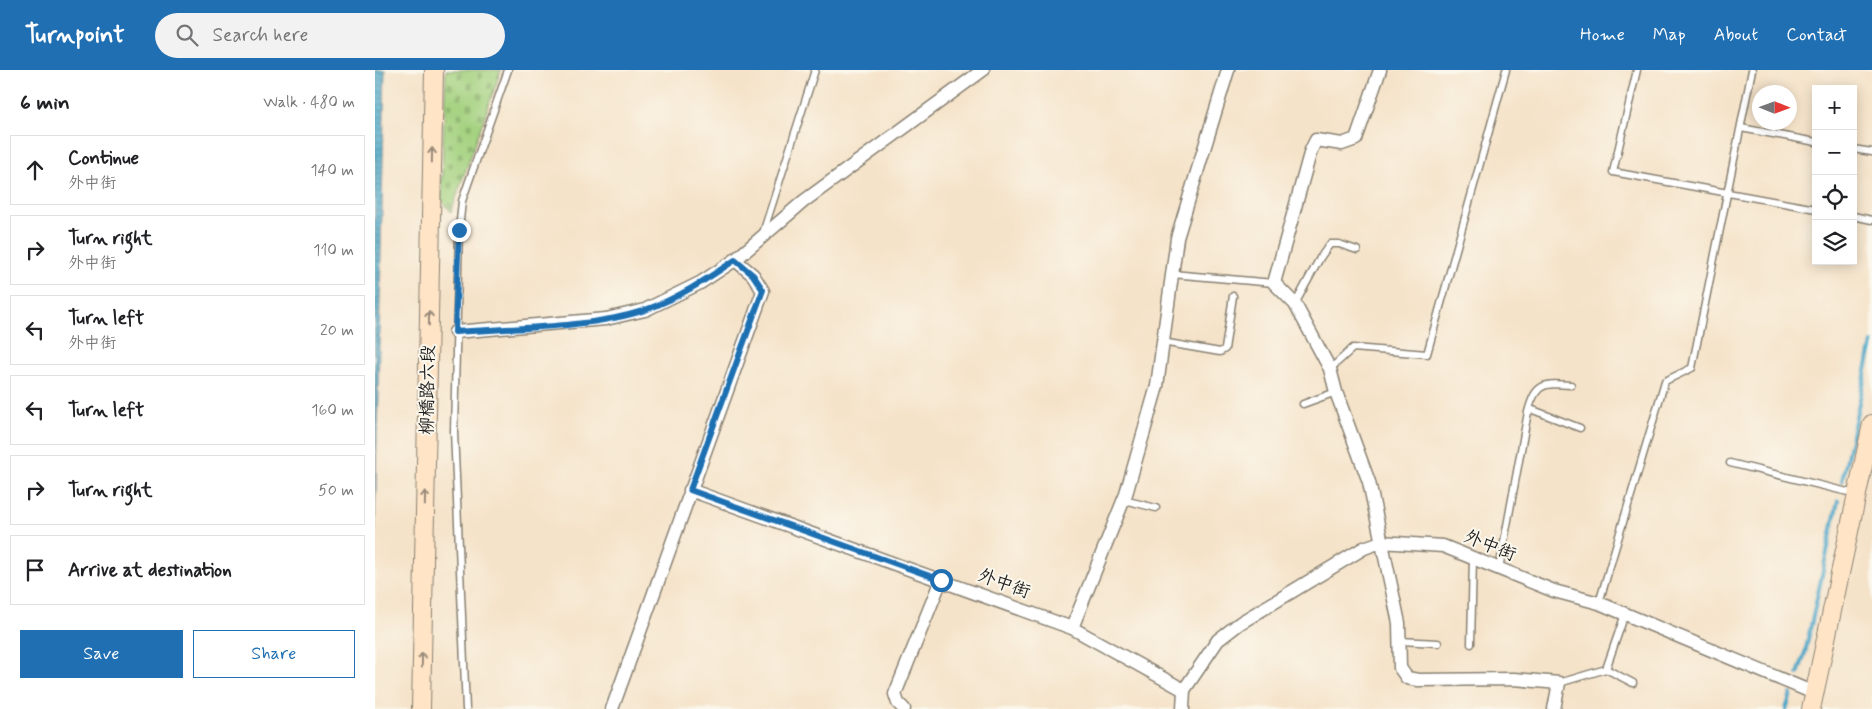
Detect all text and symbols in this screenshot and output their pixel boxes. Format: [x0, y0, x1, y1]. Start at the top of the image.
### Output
search box [155, 13, 505, 58]
text: Turnpoint [25, 20, 125, 51]
icon: search [173, 21, 201, 49]
text: Search here [213, 23, 308, 48]
text: Home [1580, 23, 1625, 47]
text: Map [1653, 23, 1686, 47]
text: About [1714, 23, 1758, 47]
text: Contact [1786, 23, 1847, 47]
north arrow [1752, 85, 1797, 130]
map controls [1812, 85, 1857, 265]
button: + [1812, 85, 1857, 130]
text: 6 min [20, 89, 70, 117]
text: Walk · 480 m [263, 92, 355, 113]
button: − [1812, 130, 1857, 175]
text: Continue [68, 146, 139, 171]
one-way arrow [427, 148, 437, 164]
icon: ahead [21, 156, 49, 184]
text: 140 m [310, 160, 354, 181]
text: 外中街 [68, 173, 116, 194]
button: locate [1812, 175, 1857, 220]
route end [448, 219, 471, 242]
button: layers [1812, 220, 1857, 265]
text: Turn right [68, 226, 152, 251]
icon: right [21, 236, 49, 264]
text: 110 m [313, 240, 354, 261]
text: 外中街 [68, 253, 116, 274]
text: Turn left [68, 306, 144, 331]
one-way arrow [424, 310, 434, 326]
icon: left [21, 316, 49, 344]
text: 20 m [320, 320, 354, 341]
text: 外中街 [68, 333, 116, 354]
street label: 柳橋路六段 [415, 345, 441, 435]
icon: left [21, 396, 49, 424]
text: Turn left [68, 398, 144, 423]
text: 160 m [311, 400, 354, 421]
icon: right [21, 476, 49, 504]
text: Turn right [68, 478, 152, 503]
text: 50 m [318, 480, 354, 501]
one-way arrow [421, 490, 430, 506]
street label: 外中街 [1460, 525, 1520, 567]
icon: arrive [21, 556, 49, 584]
text: Arrive at destination [68, 558, 232, 583]
street label: 外中街 [975, 563, 1033, 605]
route start [930, 569, 953, 592]
button: Save [20, 630, 183, 678]
button: Share [193, 630, 355, 678]
one-way arrow [417, 653, 427, 669]

